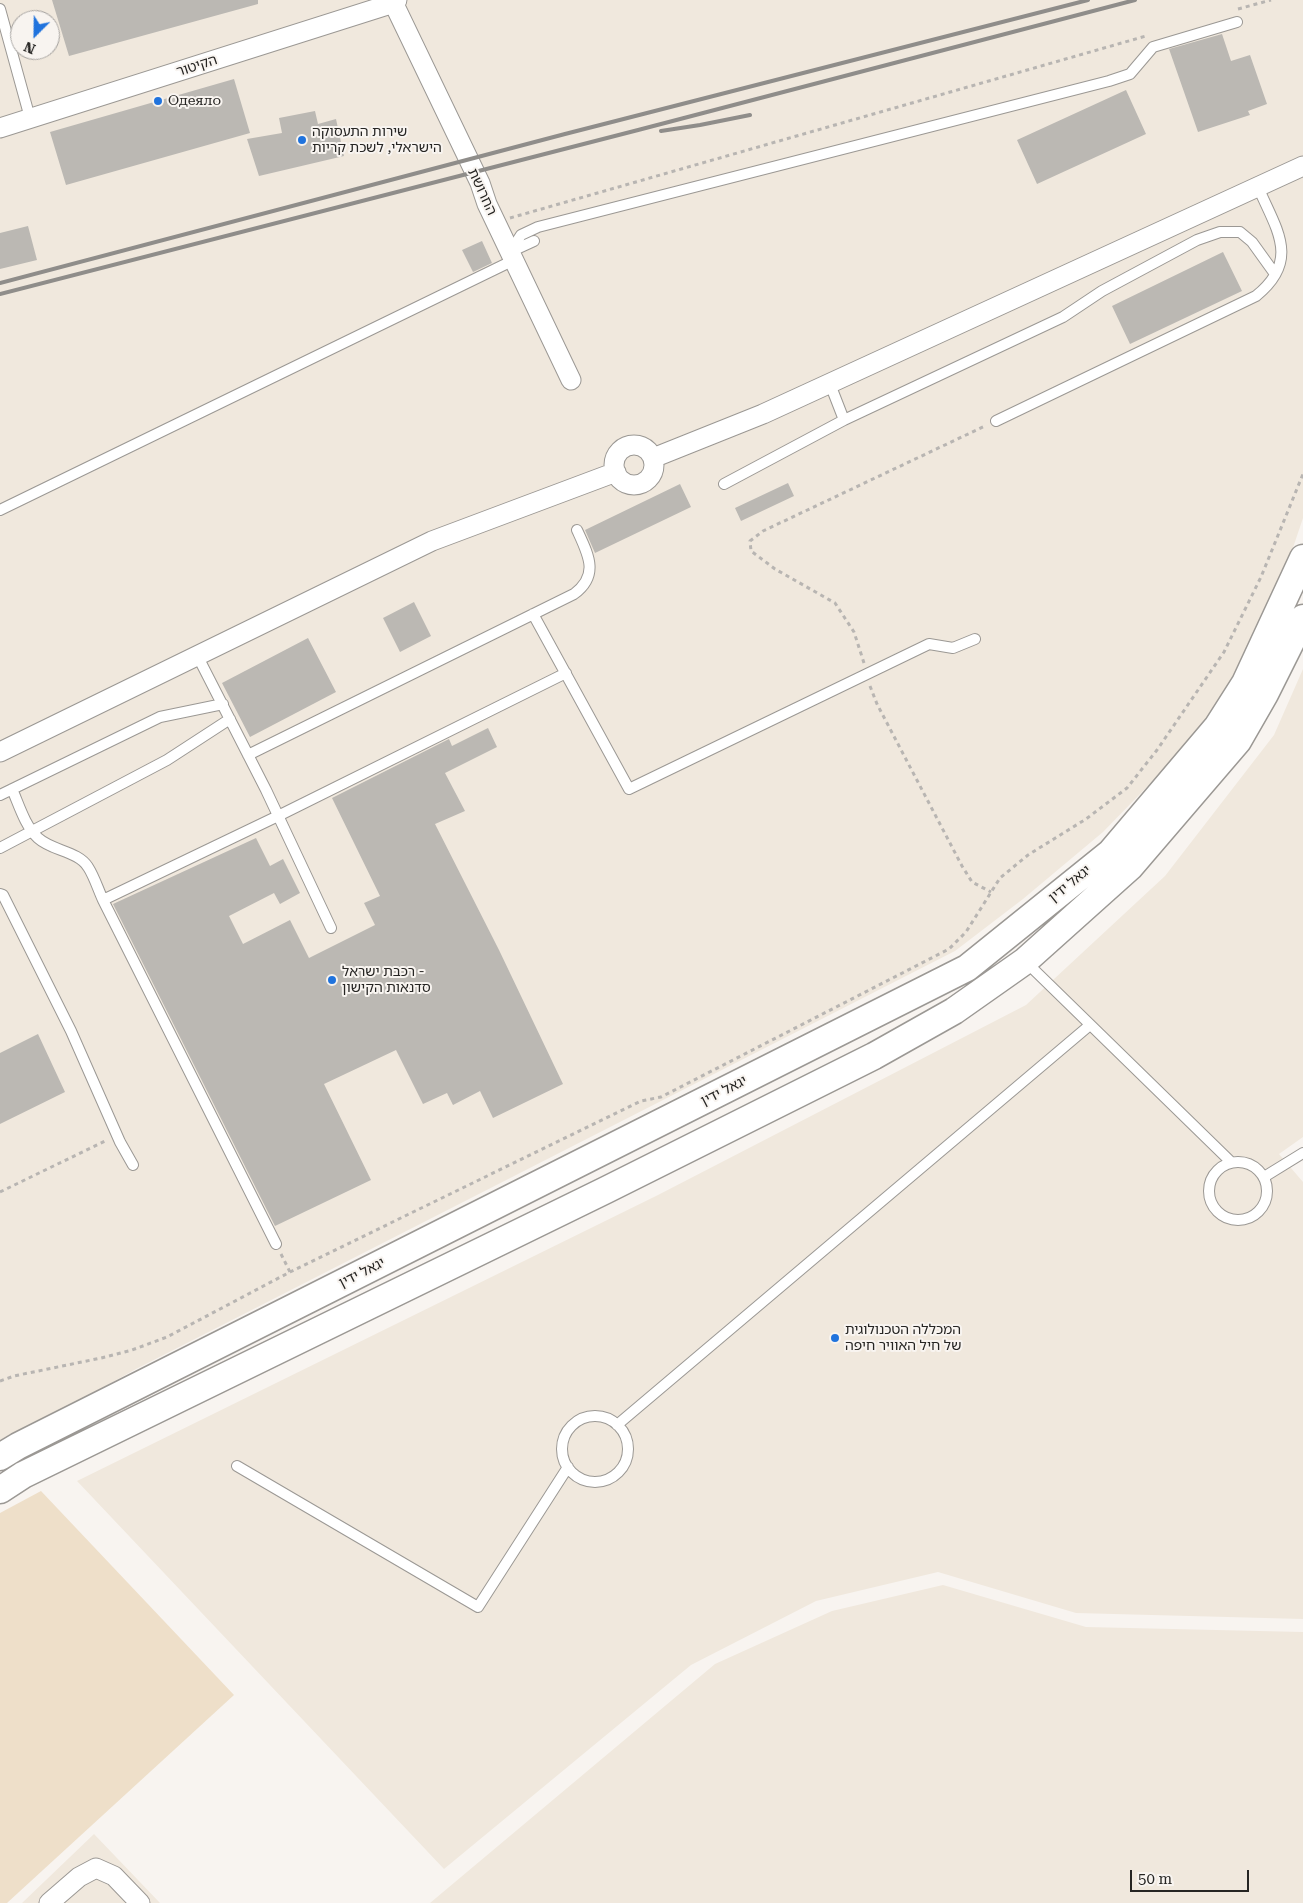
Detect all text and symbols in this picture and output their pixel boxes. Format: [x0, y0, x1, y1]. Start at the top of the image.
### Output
north arrow [10, 10, 60, 60]
text: N [21, 38, 38, 57]
street label: הקיטור [175, 52, 219, 80]
place label: Одеяло [168, 93, 221, 109]
marker: Одеяло [152, 95, 164, 107]
place label: שירות התעסוקה הישראלי, לשכת קריות [312, 124, 442, 156]
marker: שירות התעסוקה הישראלי, לשכת קריות [296, 134, 308, 146]
street label: החרושת [464, 166, 500, 218]
street label: יגאל ידין [1046, 862, 1094, 906]
place label: רכבת ישראל - סדנאות הקישון [342, 964, 431, 996]
marker: רכבת ישראל - סדנאות הקישון [326, 974, 338, 986]
street label: יגאל ידין [698, 1072, 750, 1110]
street label: יגאל ידין [336, 1254, 388, 1292]
place label: המכללה הטכנולוגית של חיל האוויר חיפה [845, 1322, 961, 1354]
marker: המכללה הטכנולוגית של חיל האוויר חיפה [829, 1332, 841, 1344]
scale bar [1133, 1860, 1252, 1892]
text: 50 m [1138, 1870, 1172, 1888]

